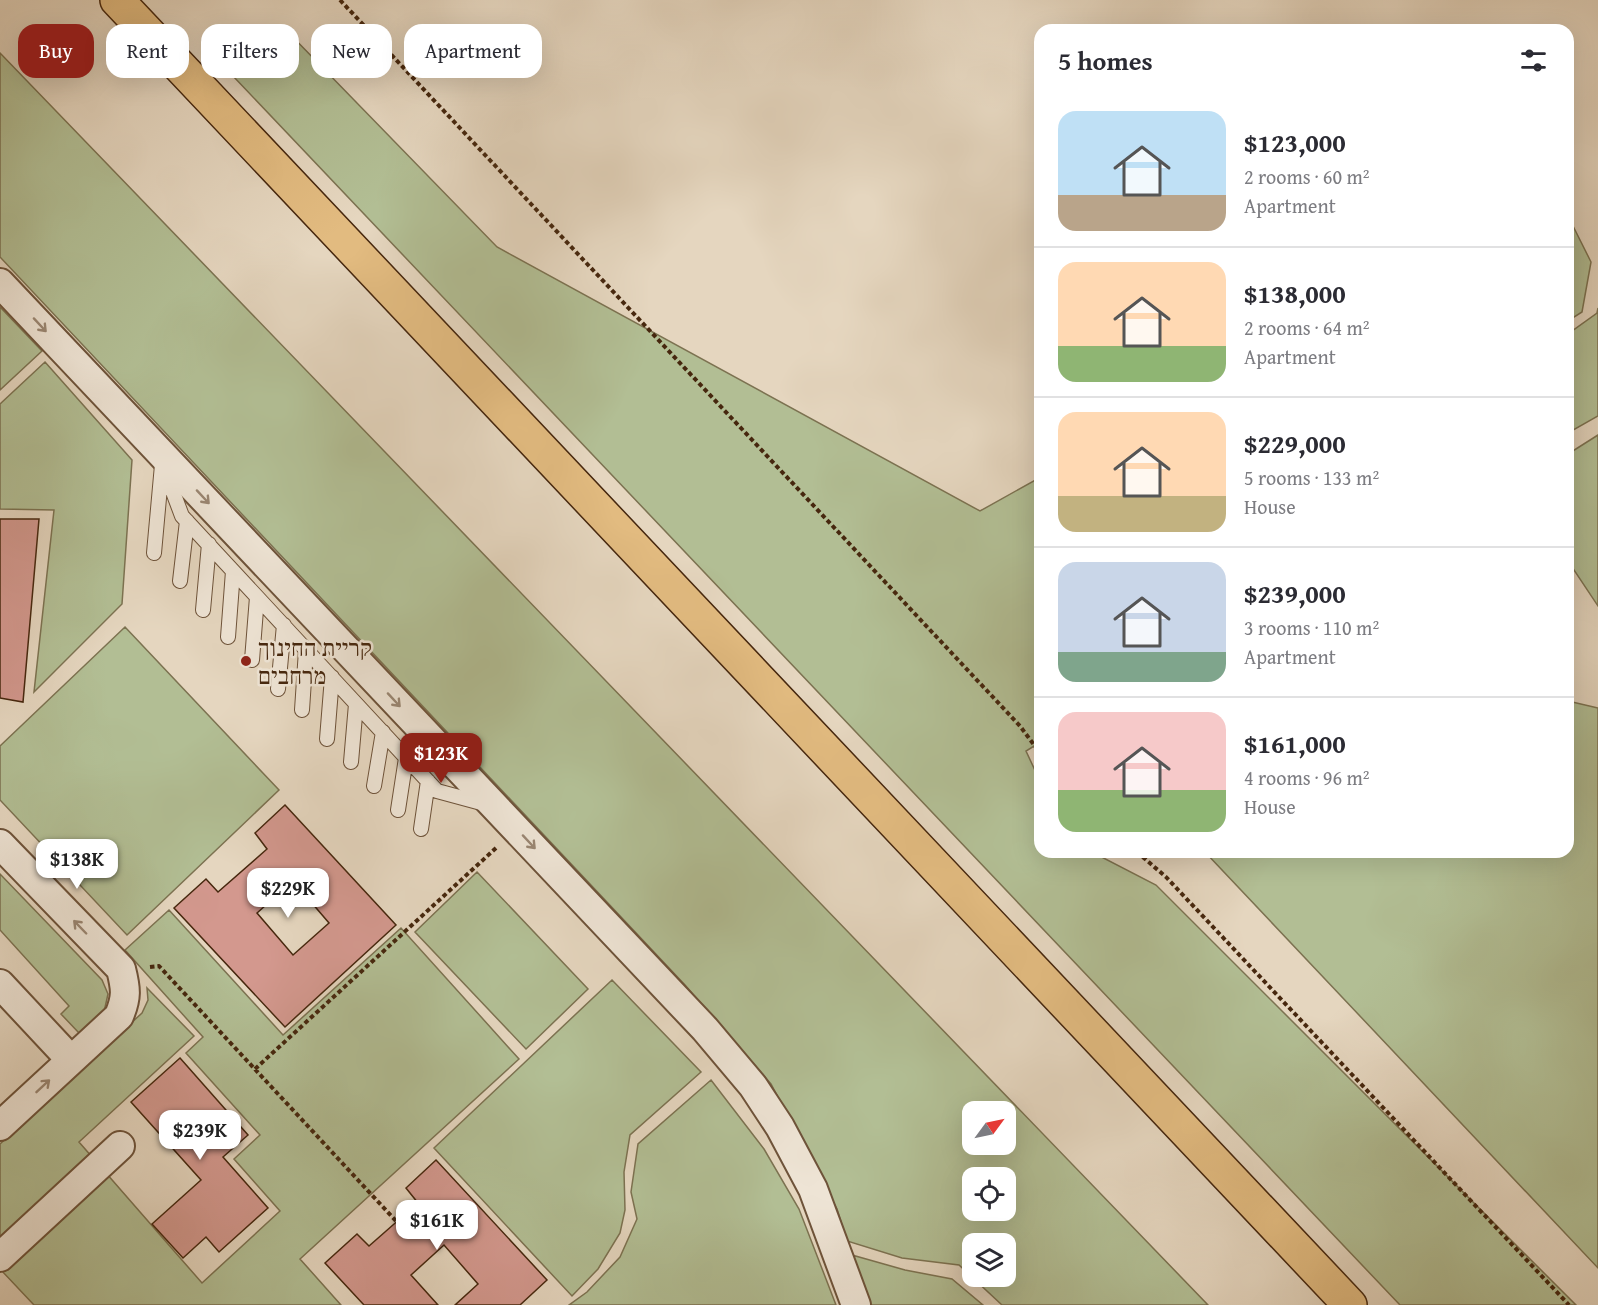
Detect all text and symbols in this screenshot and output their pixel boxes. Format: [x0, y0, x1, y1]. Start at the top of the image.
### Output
chip: Buy [18, 24, 94, 78]
chip: Rent [106, 24, 189, 78]
chip: Filters [201, 24, 299, 78]
chip: New [311, 24, 392, 78]
chip: Apartment [404, 24, 542, 78]
text: 5 homes [1058, 41, 1153, 80]
icon: filters [1517, 44, 1550, 77]
text: $123,000 [1244, 123, 1346, 162]
icon: home [1106, 135, 1178, 207]
text: 2 rooms · 60 m² [1244, 162, 1370, 191]
text: Apartment [1244, 191, 1336, 220]
text: $138,000 [1244, 274, 1346, 313]
icon: home [1106, 286, 1178, 358]
text: 2 rooms · 64 m² [1244, 313, 1370, 342]
one-way arrow [33, 318, 47, 333]
text: Apartment [1244, 342, 1336, 371]
text: $229,000 [1244, 424, 1346, 463]
icon: home [1106, 436, 1178, 508]
text: 5 rooms · 133 m² [1244, 463, 1379, 492]
one-way arrow [196, 490, 210, 505]
text: House [1244, 492, 1296, 521]
text: $239,000 [1244, 574, 1346, 613]
icon: home [1106, 586, 1178, 658]
text: 3 rooms · 110 m² [1244, 613, 1379, 642]
place label: קריית החינוך מרחבים [258, 630, 372, 693]
text: Apartment [1244, 642, 1336, 671]
marker: קריית החינוך מרחבים [239, 654, 253, 668]
one-way arrow [387, 693, 402, 708]
text: $161,000 [1244, 724, 1346, 763]
pin: $123K [399, 733, 483, 784]
icon: home [1106, 736, 1178, 808]
text: $123K [414, 738, 468, 767]
text: 4 rooms · 96 m² [1244, 763, 1370, 792]
text: House [1244, 792, 1296, 821]
one-way arrow [521, 834, 536, 849]
pin: $138K [35, 839, 119, 890]
text: $138K [50, 844, 104, 873]
pin: $229K [246, 868, 330, 919]
text: $229K [261, 873, 315, 902]
one-way arrow [73, 919, 87, 934]
one-way arrow [35, 1080, 50, 1094]
north arrow [962, 1101, 1016, 1155]
map controls [962, 1101, 1016, 1287]
pin: $239K [158, 1110, 242, 1161]
text: $239K [173, 1115, 227, 1144]
button: locate [962, 1167, 1016, 1221]
pin: $161K [395, 1200, 479, 1251]
text: $161K [410, 1205, 464, 1234]
button: layers [962, 1233, 1016, 1287]

